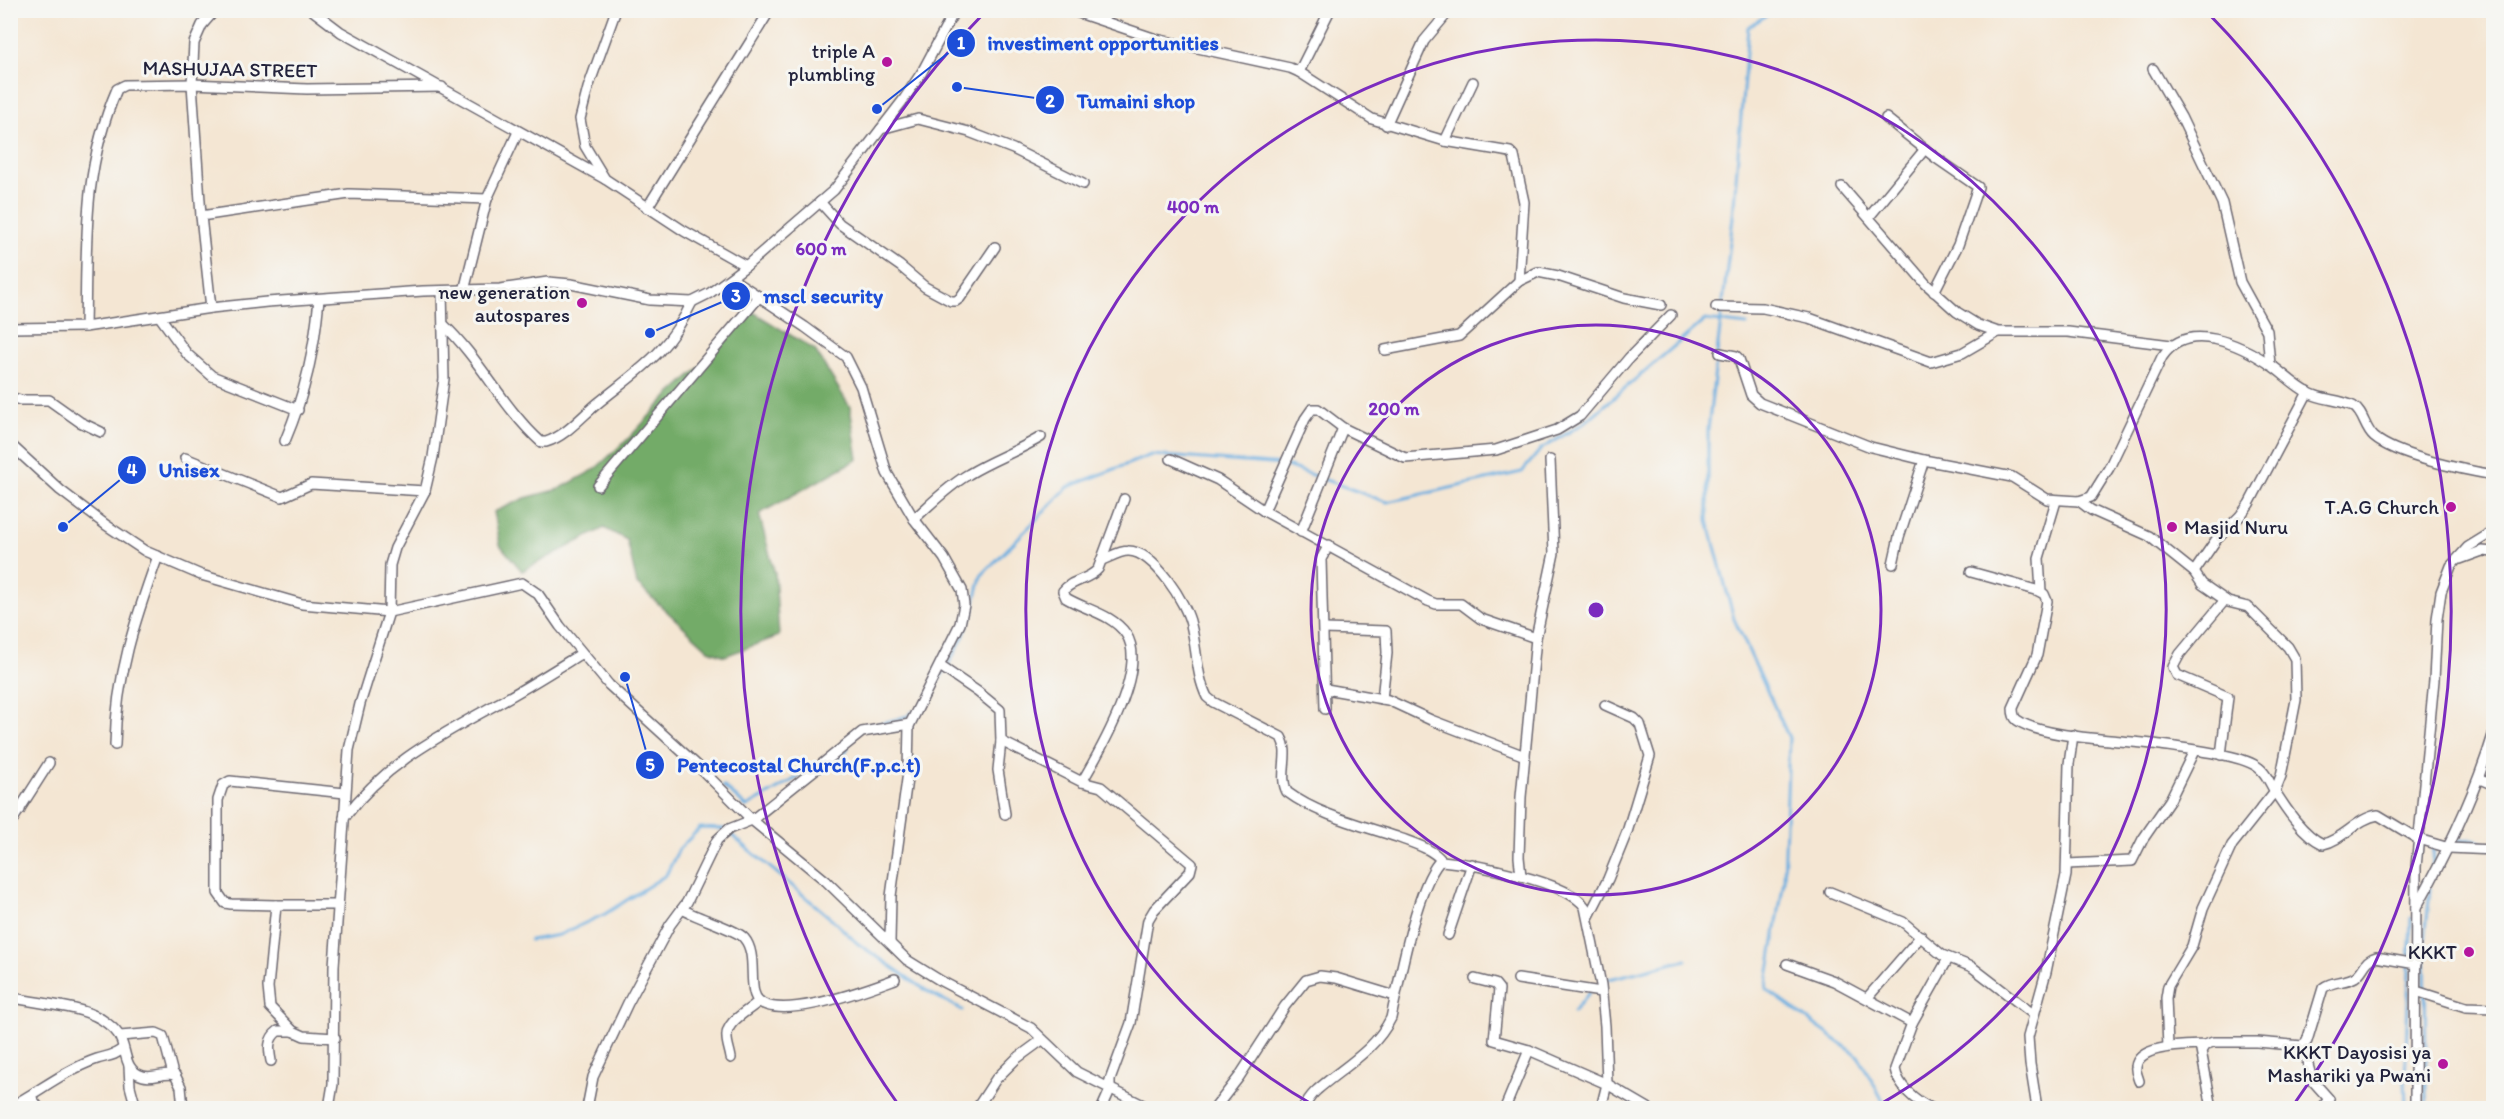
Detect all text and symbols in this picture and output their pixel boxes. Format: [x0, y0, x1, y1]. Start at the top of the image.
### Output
callout: investiment opportunities [946, 23, 1231, 62]
text: investiment opportunities [987, 30, 1219, 56]
text: 1 [957, 32, 966, 54]
place label: triple A plumbling [788, 39, 876, 86]
street label: MASHUJAA STREET [142, 55, 318, 83]
marker: triple A plumbling [880, 55, 894, 69]
callout: Tumaini shop [1035, 81, 1207, 120]
text: Tumaini shop [1076, 88, 1195, 114]
text: 2 [1045, 90, 1055, 112]
text: 400 m [1167, 196, 1220, 218]
text: 600 m [796, 238, 847, 260]
callout: mscl security [721, 276, 895, 315]
place label: new generation autospares [438, 280, 570, 327]
text: mscl security [762, 283, 884, 309]
text: 3 [731, 285, 741, 307]
marker: new generation autospares [575, 296, 589, 310]
text: 200 m [1369, 398, 1420, 420]
callout: Unisex [117, 451, 232, 490]
text: Unisex [159, 457, 220, 482]
text: 4 [127, 459, 138, 481]
place label: T.A.G Church [2324, 495, 2439, 519]
marker: T.A.G Church [2444, 500, 2458, 514]
place label: Masjid Nuru [2184, 515, 2288, 539]
marker: Masjid Nuru [2165, 520, 2179, 534]
centre of rings [1586, 600, 1606, 620]
callout: Pentecostal Church(F.p.c.t) [635, 746, 933, 785]
text: Pentecostal Church(F.p.c.t) [677, 752, 921, 778]
text: 5 [645, 754, 655, 776]
place label: KKKT [2408, 940, 2457, 964]
marker: KKKT [2462, 945, 2476, 959]
place label: KKKT Dayosisi ya Mashariki ya Pwani [2267, 1040, 2431, 1087]
marker: KKKT Dayosisi ya Mashariki ya Pwani [2436, 1057, 2450, 1071]

